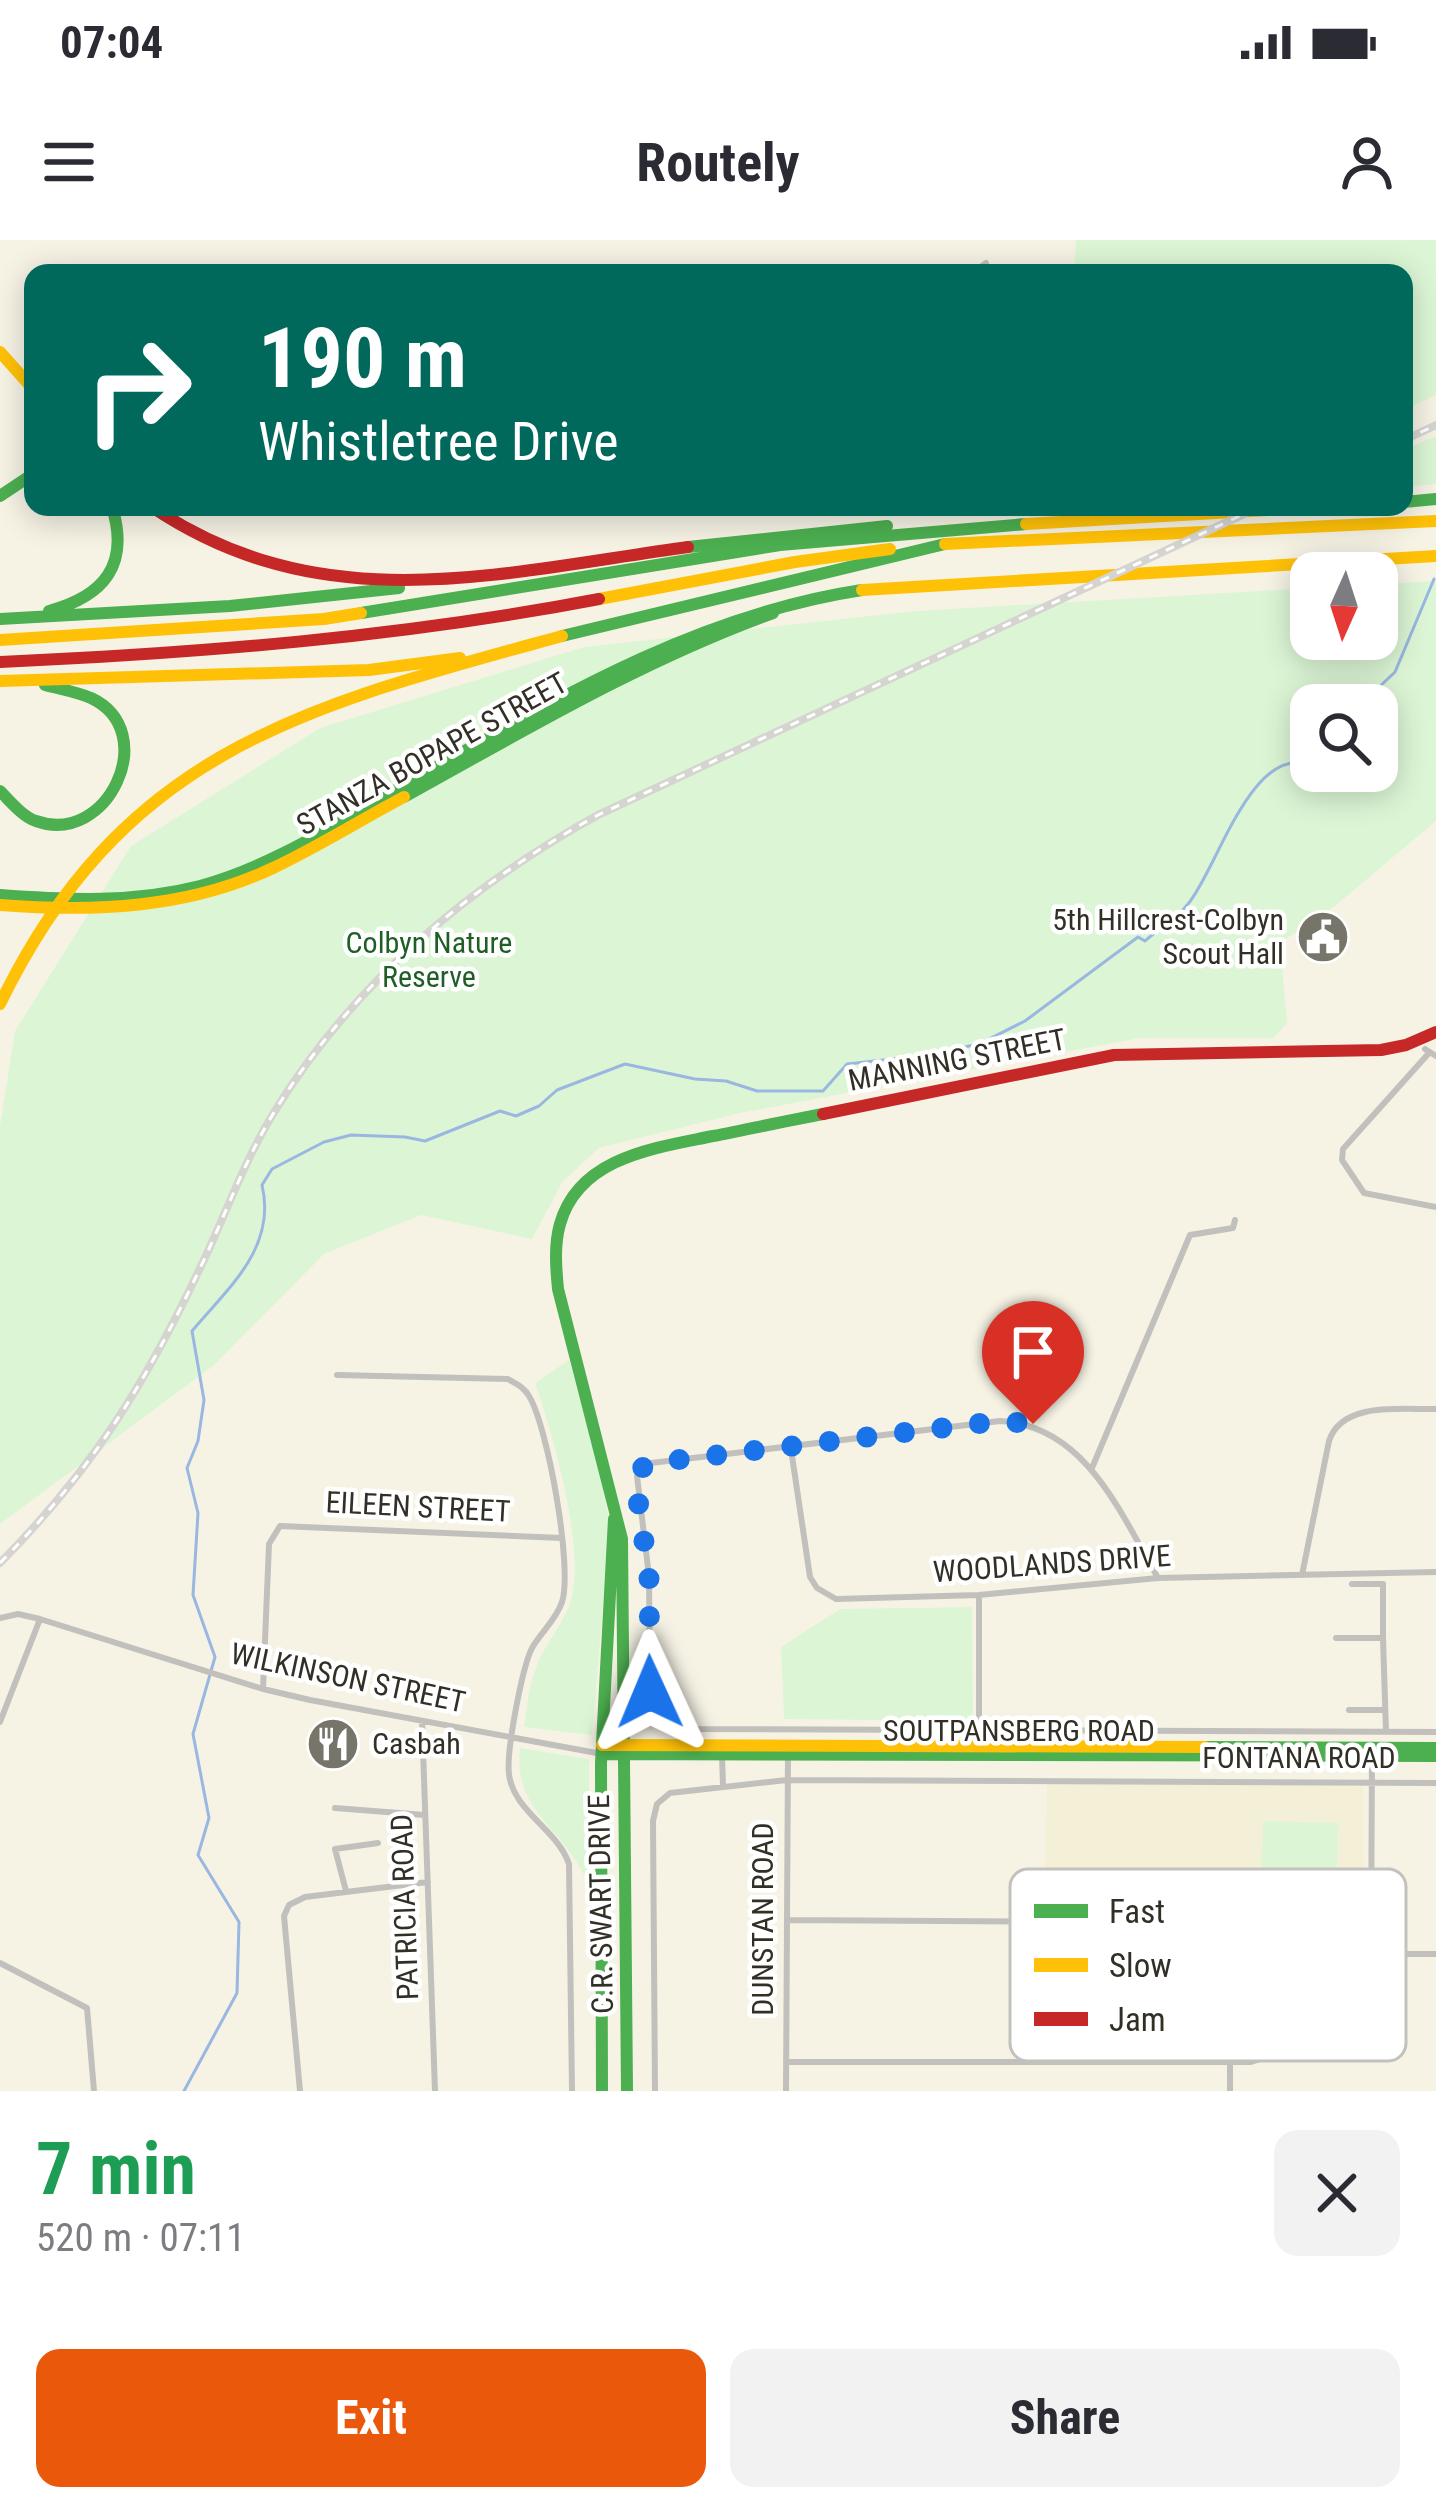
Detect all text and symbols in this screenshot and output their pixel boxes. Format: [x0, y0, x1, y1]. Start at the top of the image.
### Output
text: 07:04 [60, 16, 163, 69]
icon: menu [36, 129, 102, 195]
icon: person [1334, 129, 1400, 195]
text: Routely [636, 131, 800, 194]
text: 190 m [258, 309, 467, 408]
icon: right [60, 312, 216, 468]
text: Whistletree Drive [258, 410, 619, 473]
north arrow [1290, 552, 1398, 660]
map controls [1290, 552, 1398, 792]
street label: STANZA BOPAPE STREET [291, 665, 573, 842]
button: search [1290, 684, 1398, 792]
place label: 5th Hillcrest-Colbyn Scout Hall [1052, 902, 1284, 971]
public building icon: 5th Hillcrest-Colbyn Scout Hall [1295, 909, 1351, 965]
park label: Colbyn Nature Reserve [346, 925, 512, 994]
street label: MANNING STREET [845, 1021, 1069, 1098]
pin [982, 1301, 1084, 1424]
icon: arrive [1000, 1319, 1066, 1385]
street label: EILEEN STREET [325, 1484, 511, 1529]
street label: WOODLANDS DRIVE [932, 1538, 1172, 1589]
position arrow [587, 1629, 713, 1755]
street label: WILKINSON STREET [228, 1636, 469, 1719]
street label: SOUTPANSBERG ROAD [883, 1713, 1155, 1748]
restaurant icon: Casbah [305, 1716, 361, 1772]
place label: Casbah [372, 1726, 461, 1761]
street label: FONTANA ROAD [1202, 1740, 1396, 1775]
street label: C.R. SWART DRIVE [581, 1794, 620, 2014]
street label: PATRICIA ROAD [384, 1813, 425, 2001]
street label: DUNSTAN ROAD [745, 1822, 780, 2016]
legend [1010, 1869, 1406, 2061]
text: Fast [1109, 1892, 1165, 1931]
text: Slow [1109, 1946, 1172, 1985]
text: Jam [1109, 2000, 1166, 2039]
text: 7 min [36, 2127, 196, 2212]
button: close [1274, 2130, 1400, 2256]
text: 520 m · 07:11 [36, 2215, 246, 2261]
button: Exit [36, 2349, 706, 2487]
button: Share [730, 2349, 1400, 2487]

